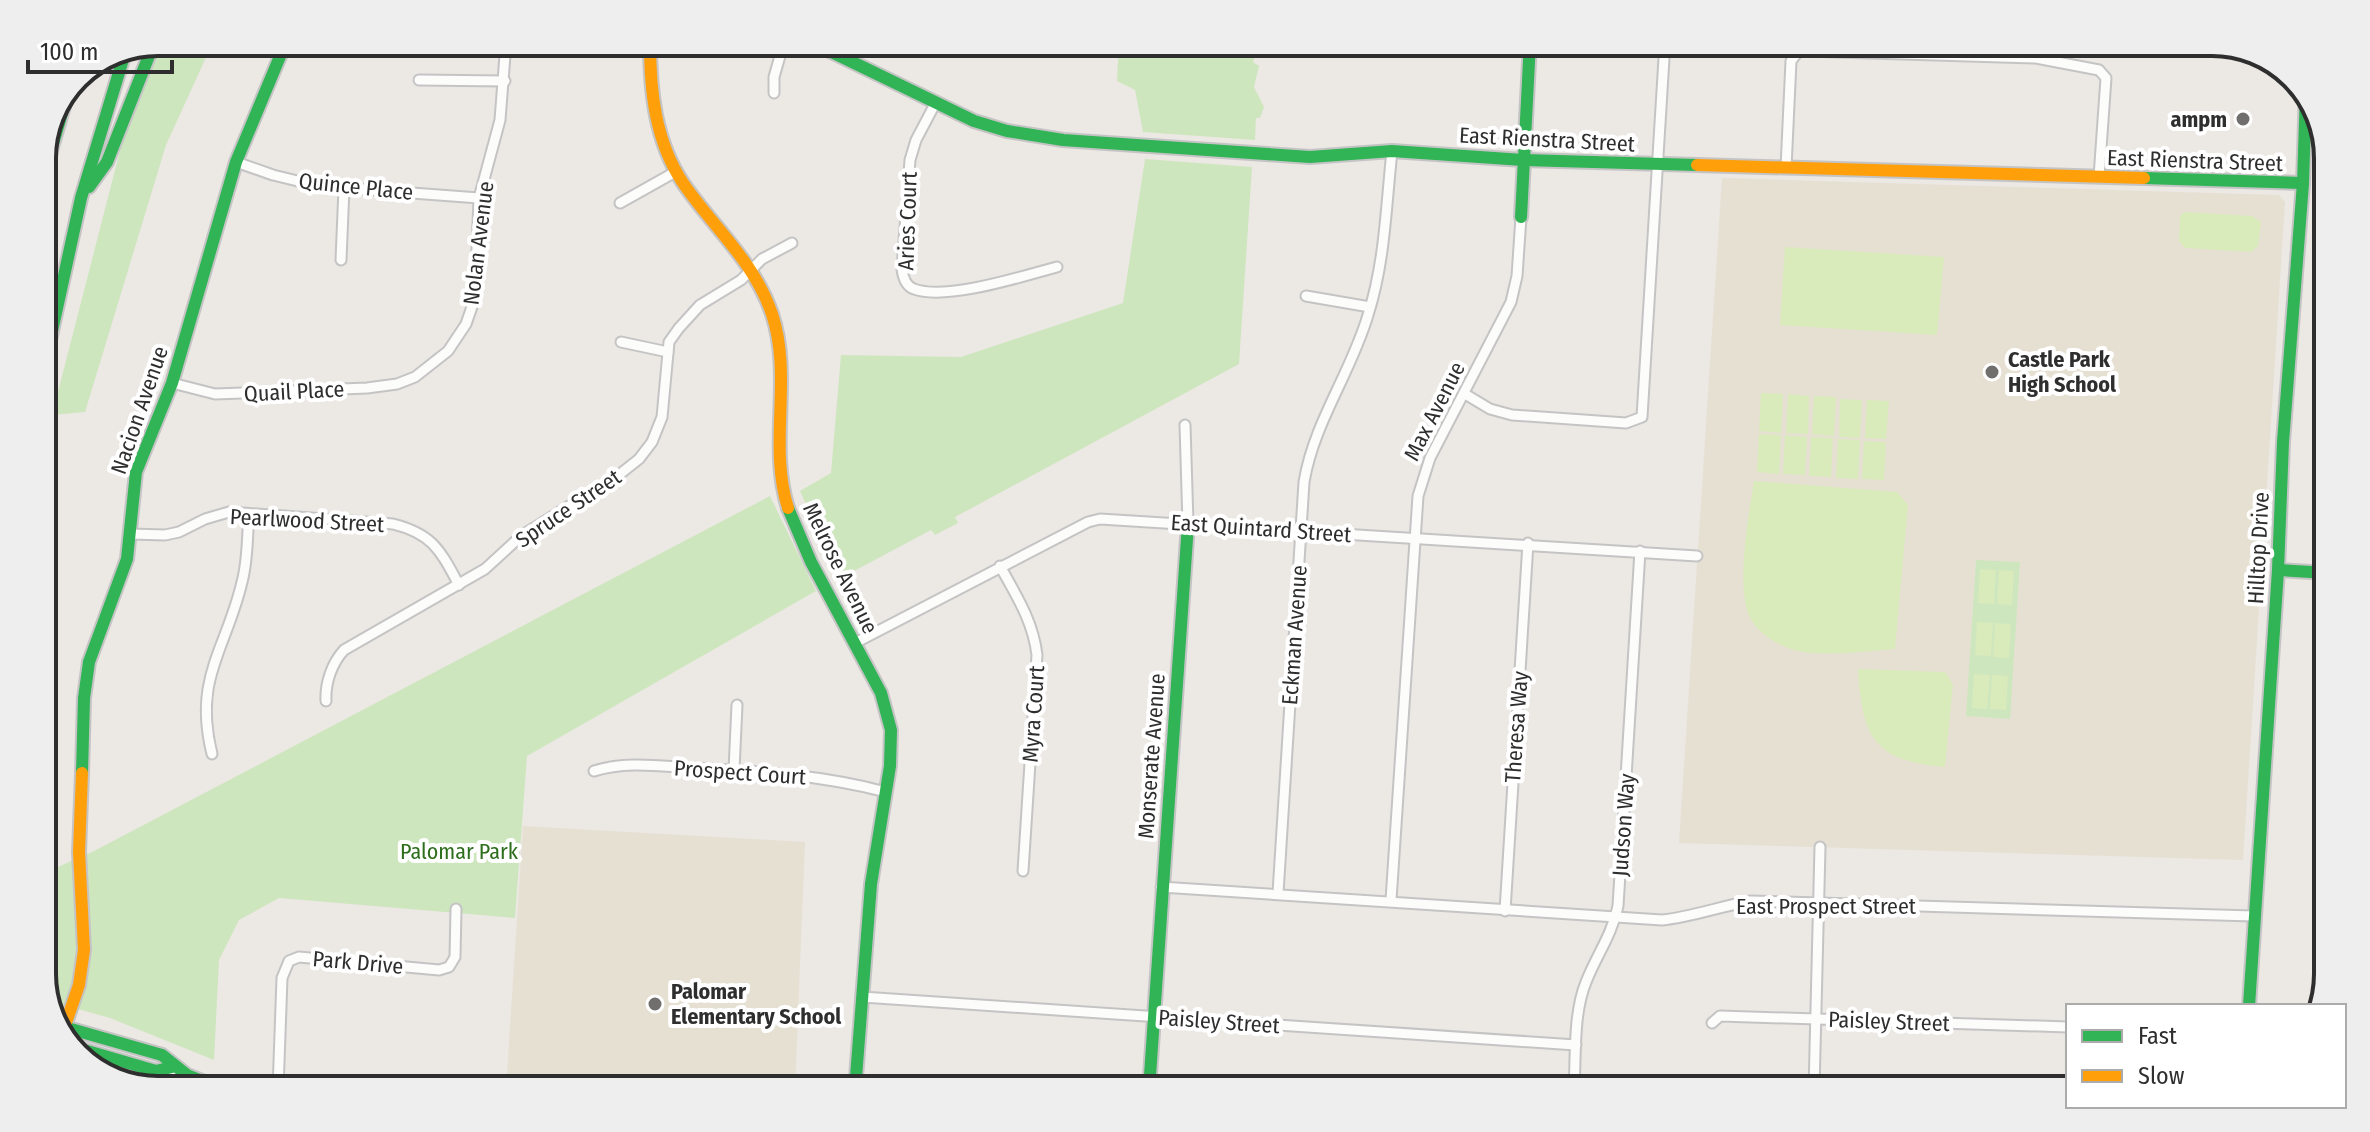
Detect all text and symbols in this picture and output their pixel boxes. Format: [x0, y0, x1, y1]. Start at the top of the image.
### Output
scale bar [28, 24, 172, 74]
text: 100 m [40, 38, 98, 66]
place label: ampm [2171, 106, 2227, 133]
marker: ampm [2234, 110, 2252, 128]
street label: East Rienstra Street [1458, 121, 1636, 158]
street label: East Rienstra Street [2107, 144, 2284, 177]
street label: Quince Place [297, 167, 415, 206]
street label: Aries Court [892, 170, 923, 271]
street label: Nolan Avenue [458, 180, 499, 306]
street label: Nacion Avenue [105, 343, 174, 478]
place label: Castle Park High School [2008, 346, 2117, 398]
street label: Max Avenue [1398, 357, 1471, 465]
marker: Castle Park High School [1983, 363, 2001, 381]
street label: Quail Place [243, 375, 345, 408]
street label: Spruce Street [511, 463, 627, 553]
street label: Hilltop Drive [2242, 491, 2275, 605]
street label: Melrose Avenue [797, 498, 884, 638]
street label: Pearlwood Street [229, 503, 386, 538]
street label: East Quintard Street [1170, 509, 1353, 548]
street label: Eckman Avenue [1276, 564, 1313, 706]
street label: Myra Court [1017, 664, 1050, 763]
street label: Theresa Way [1499, 670, 1534, 784]
street label: Monserate Avenue [1132, 672, 1171, 840]
street label: Prospect Court [673, 754, 808, 791]
street label: Judson Way [1606, 772, 1641, 877]
park label: Palomar Park [400, 838, 519, 865]
street label: East Prospect Street [1736, 893, 1917, 920]
street label: Park Drive [312, 945, 404, 980]
place label: Palomar Elementary School [671, 978, 842, 1030]
marker: Palomar Elementary School [646, 995, 664, 1013]
street label: Paisley Street [1157, 1004, 1281, 1039]
legend [2066, 1004, 2346, 1108]
street label: Paisley Street [1828, 1006, 1951, 1037]
text: Fast [2138, 1022, 2177, 1050]
text: Slow [2138, 1062, 2185, 1090]

